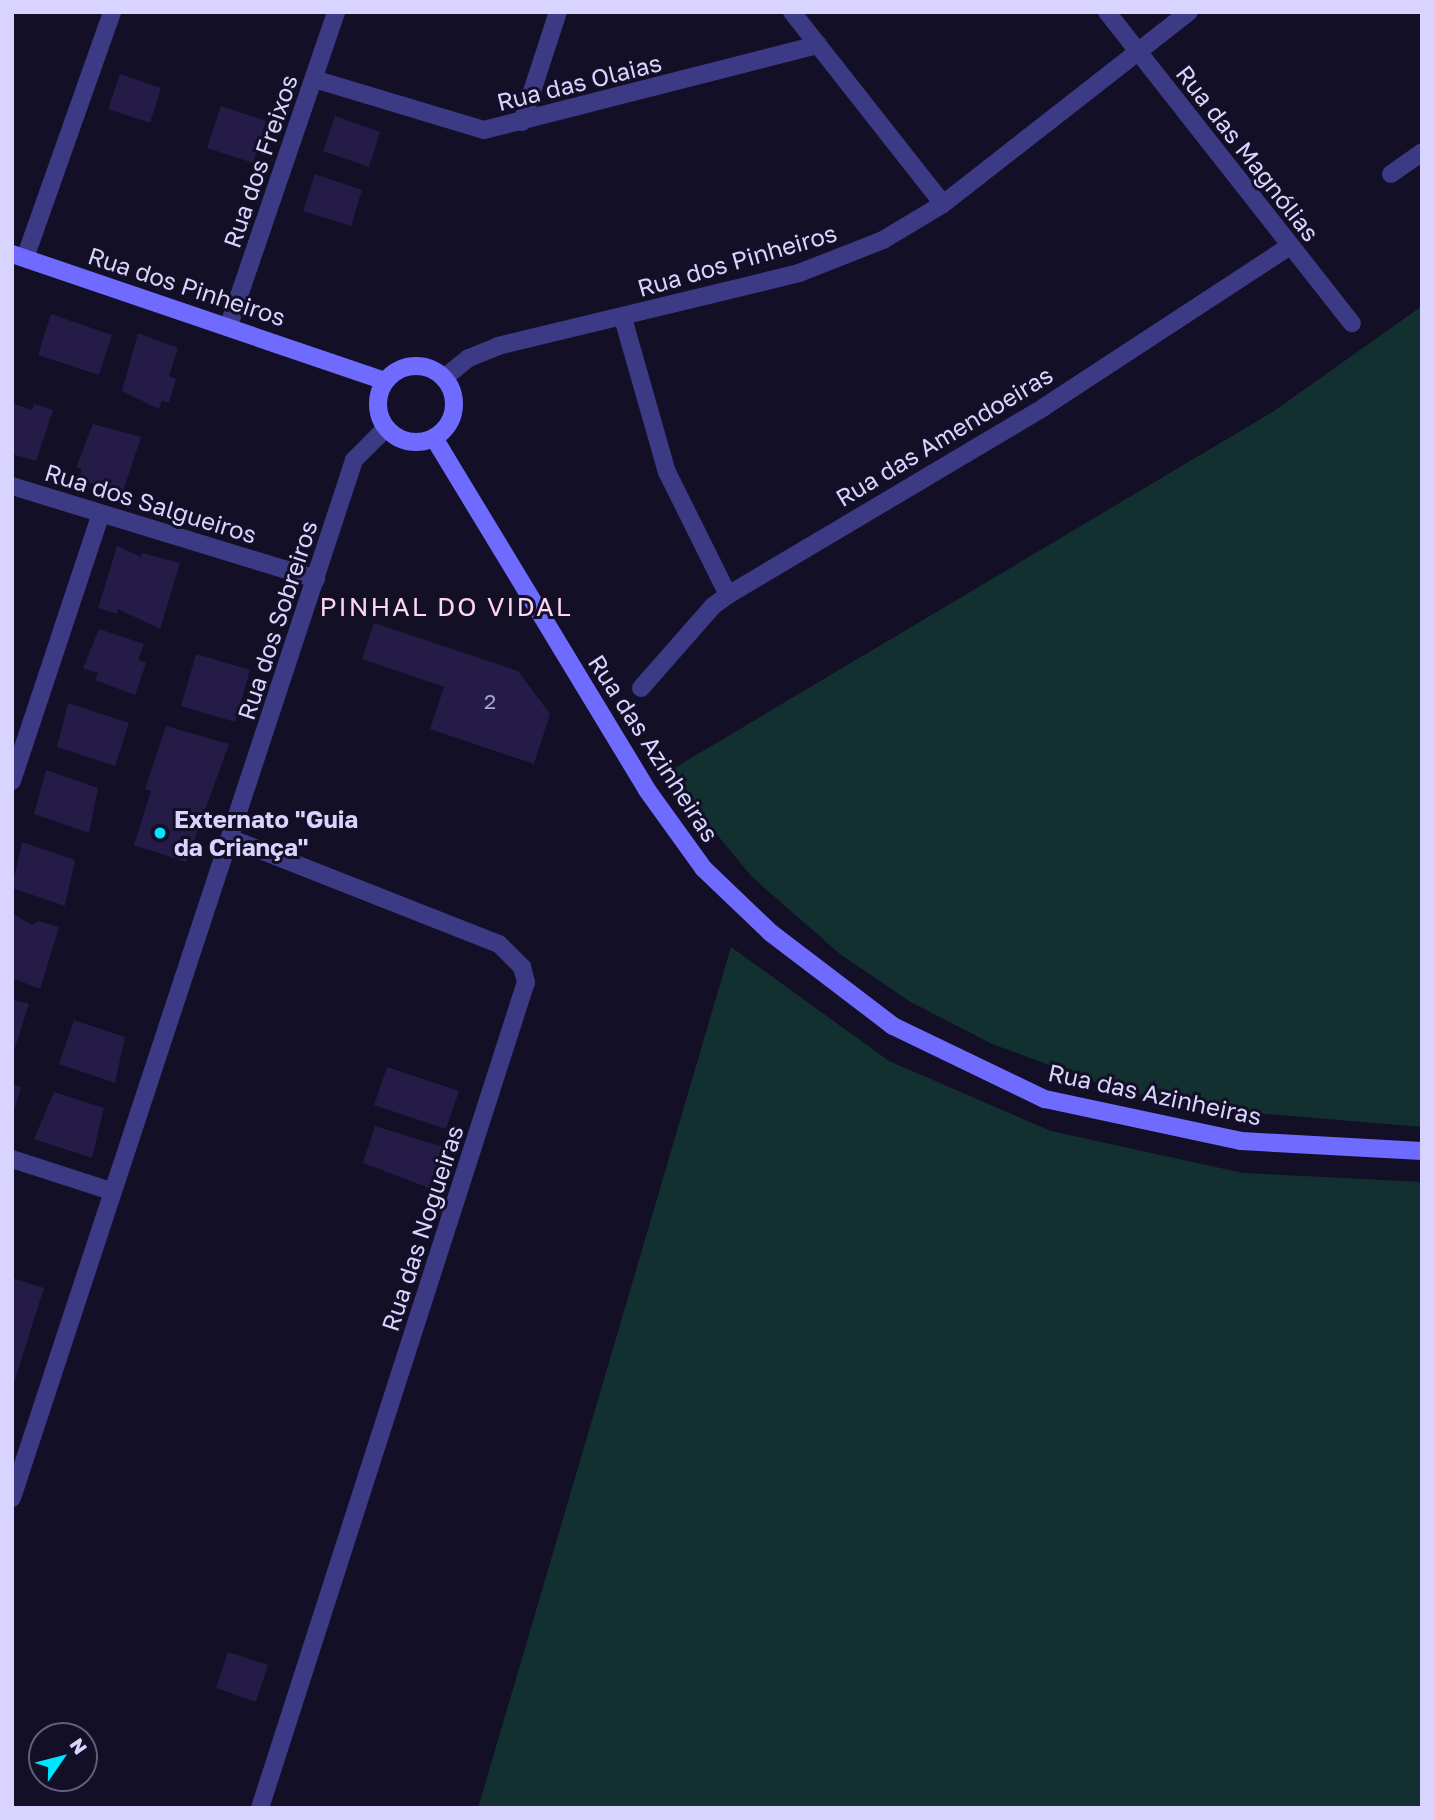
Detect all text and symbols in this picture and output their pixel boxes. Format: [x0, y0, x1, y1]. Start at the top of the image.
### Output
street label: Rua das Olaias [494, 48, 664, 116]
street label: Rua das Magnólias [1170, 59, 1326, 247]
street label: Rua dos Freixos [217, 71, 303, 251]
street label: Rua dos Pinheiros [634, 218, 840, 302]
street label: Rua dos Pinheiros [85, 240, 289, 332]
street label: Rua das Amendoeiras [830, 360, 1058, 512]
street label: Rua dos Salgueiros [42, 457, 260, 549]
street label: Rua dos Sobreiros [231, 517, 323, 723]
district label: PINHAL DO VIDAL [321, 591, 571, 623]
street label: Rua das Azinheiras [583, 649, 725, 847]
house number: 2 [484, 688, 496, 714]
place label: Externato "Guia da Criança" [174, 805, 358, 861]
marker: Externato "Guia da Criança" [152, 825, 168, 841]
street label: Rua das Azinheiras [1046, 1057, 1264, 1131]
street label: Rua das Nogueiras [375, 1121, 469, 1335]
north arrow [28, 1722, 98, 1792]
text: N [65, 1733, 93, 1758]

